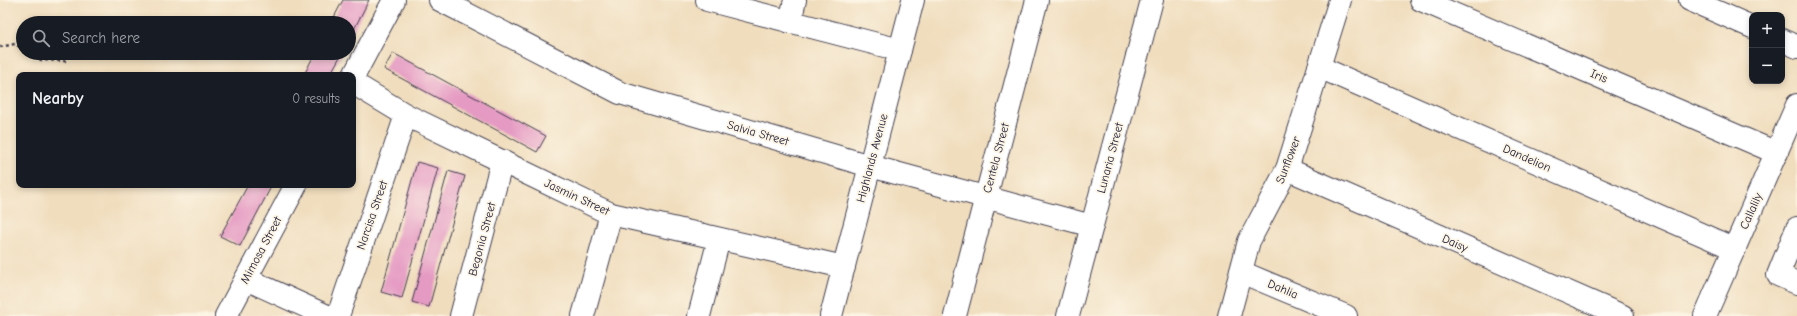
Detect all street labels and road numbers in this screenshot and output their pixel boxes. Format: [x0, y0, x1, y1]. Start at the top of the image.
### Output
street label: Iris [1588, 66, 1610, 86]
street label: Highlands Avenue [853, 112, 891, 204]
street label: Salvia Street [726, 118, 791, 149]
street label: Centela Street [980, 121, 1012, 195]
street label: Lunaria Street [1094, 121, 1126, 195]
street label: Sunflower [1273, 134, 1303, 186]
street label: Dandelion [1501, 141, 1553, 175]
street label: Jasmin Street [542, 176, 612, 218]
street label: Narcisa Street [354, 178, 391, 251]
street label: Callalily [1737, 190, 1765, 231]
street label: Begonia Street [465, 200, 499, 277]
street label: Mimosa Street [237, 213, 285, 286]
street label: Daisy [1440, 231, 1471, 255]
street label: Dahlia [1266, 276, 1300, 302]

